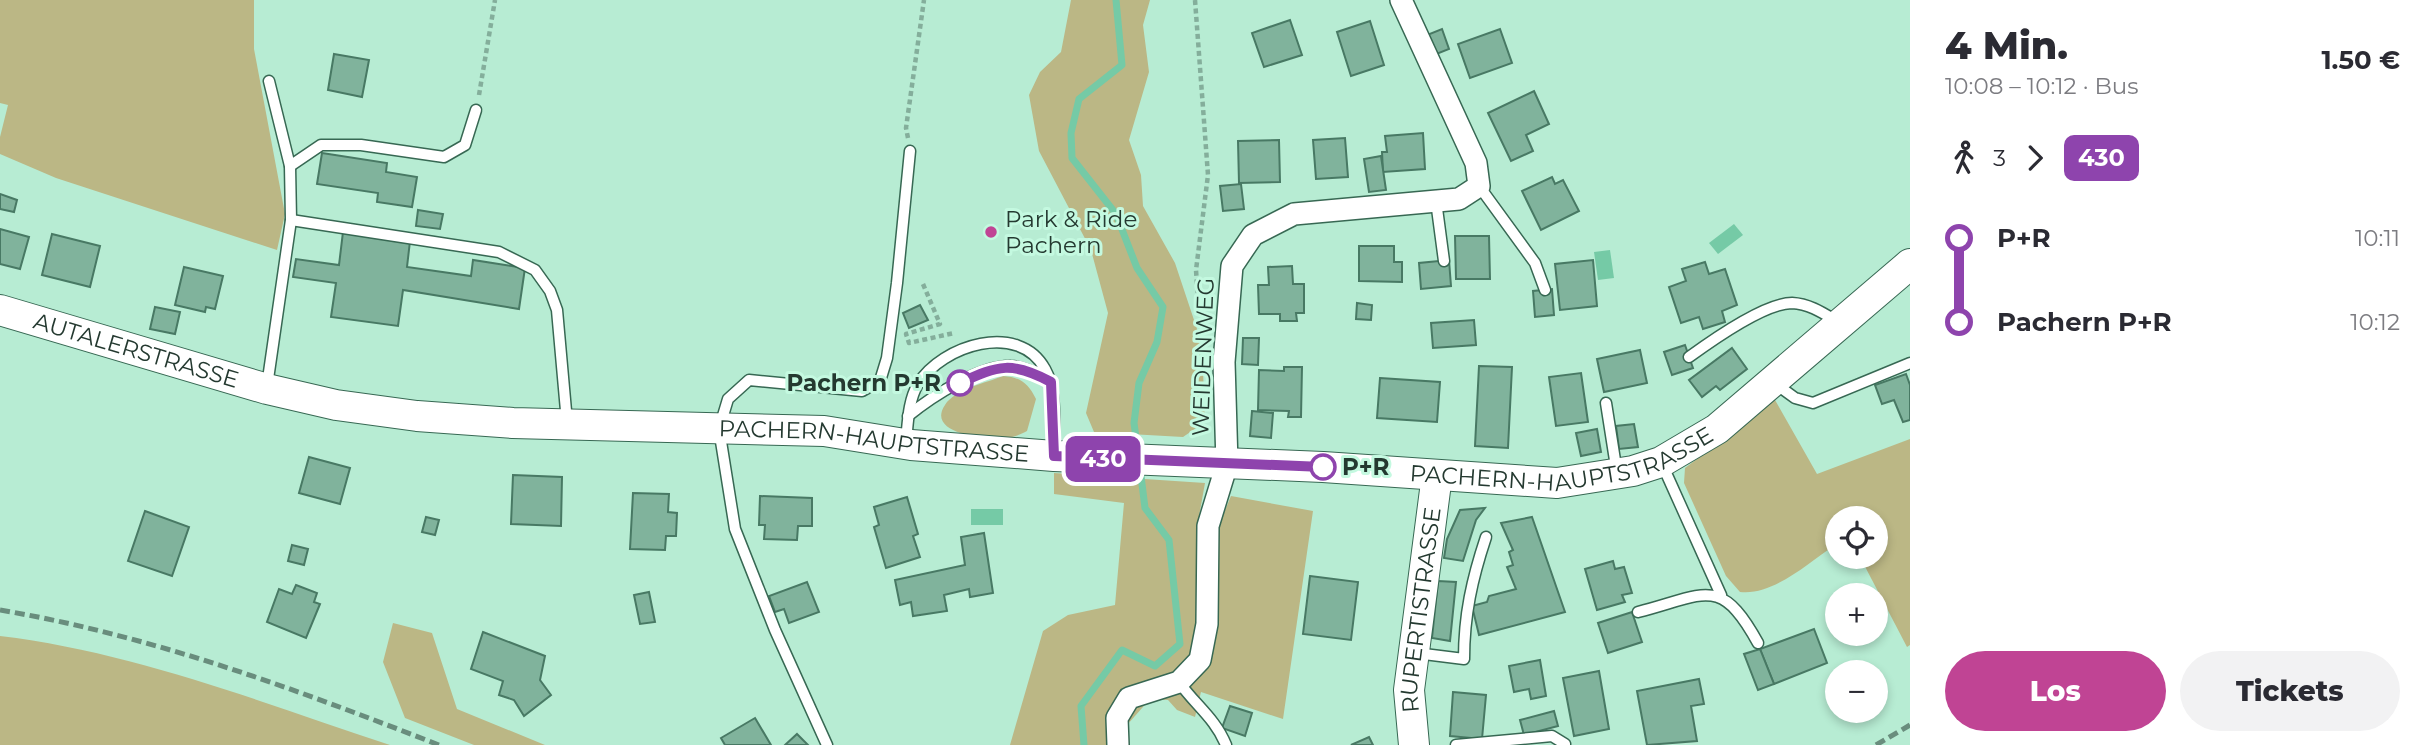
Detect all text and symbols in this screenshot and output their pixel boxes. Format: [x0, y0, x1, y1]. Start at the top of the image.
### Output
text: 4 Min. [1945, 22, 2068, 69]
text: 1.50 € [2321, 44, 2400, 76]
text: 10:08 – 10:12 · Bus [1945, 72, 2139, 100]
icon: walk [1945, 139, 1983, 177]
icon: forward [2016, 139, 2054, 177]
text: 430 [2078, 143, 2125, 172]
text: 3 [1993, 144, 2006, 172]
place label: Park & Ride Pachern [1005, 205, 1137, 259]
text: P+R [1997, 222, 2051, 254]
marker: Park & Ride Pachern [983, 224, 999, 240]
text: 10:11 [2355, 224, 2400, 252]
street label: WEIDENWEG [1186, 277, 1220, 437]
text: Pachern P+R [1997, 306, 2172, 338]
street label: AUTALERSTRASSE [30, 307, 242, 394]
text: 10:12 [2350, 308, 2400, 336]
place label: Pachern P+R [787, 369, 941, 397]
marker: Pachern P+R [947, 370, 973, 396]
street label: PACHERN-HAUPTSTRASSE [718, 414, 1030, 468]
street label: PACHERN-HAUPTSTRASSE [1409, 421, 1718, 497]
line badge: 430 [1063, 436, 1143, 482]
text: 430 [1080, 444, 1126, 473]
place label: P+R [1342, 453, 1390, 481]
marker: P+R [1310, 454, 1336, 480]
street label: RUPERTISTRASSE [1394, 505, 1447, 714]
map controls [1825, 506, 1888, 723]
button: locate [1825, 506, 1888, 569]
button: + [1825, 583, 1888, 646]
button: Los [1945, 651, 2166, 731]
button: Tickets [2180, 651, 2400, 731]
button: − [1825, 660, 1888, 723]

